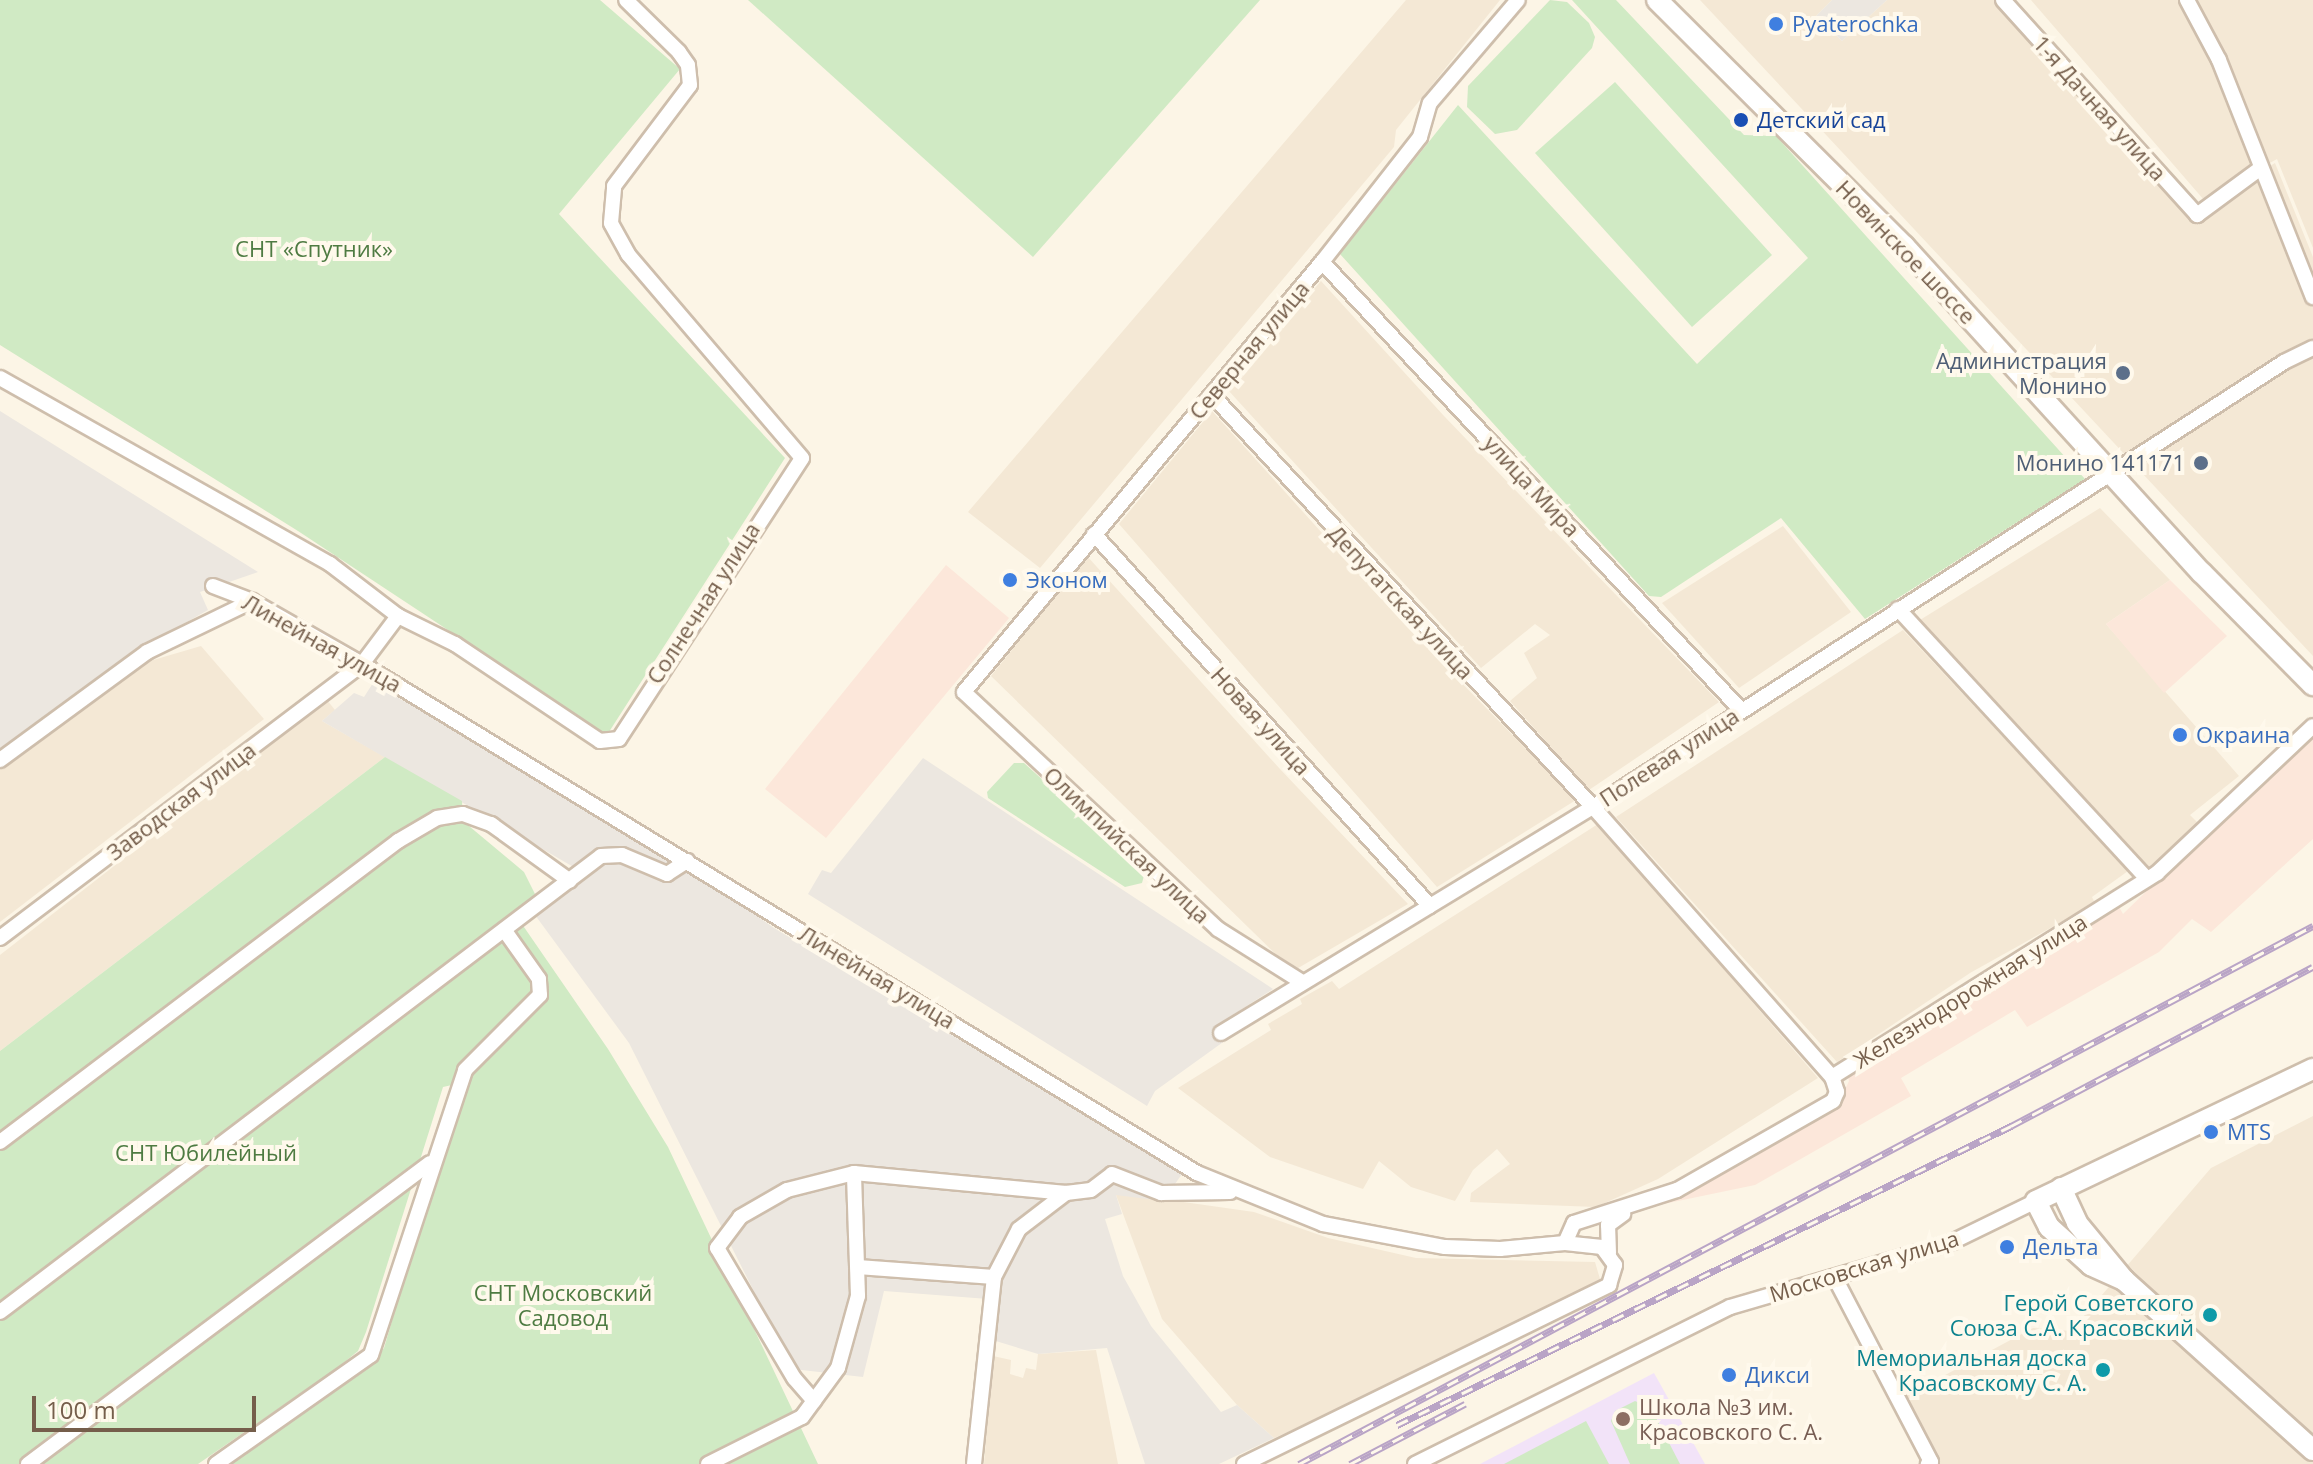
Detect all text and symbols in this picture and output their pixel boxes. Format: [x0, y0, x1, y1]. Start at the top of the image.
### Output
place label: Pyaterochka [1792, 11, 1919, 37]
marker: Pyaterochka [1767, 15, 1785, 33]
street label: 1-я Дачная улица [2028, 30, 2172, 186]
place label: Детский сад [1757, 107, 1886, 133]
marker: Детский сад [1732, 111, 1750, 129]
street label: Новинское шоссе [1831, 175, 1981, 329]
park label: СНТ «Спутник» [235, 236, 393, 262]
street label: Северная улица [1184, 276, 1314, 424]
place label: Администрация Монино [1936, 347, 2107, 398]
marker: Администрация Монино [2114, 364, 2132, 382]
street label: улица Мира [1478, 430, 1586, 542]
place label: Монино 141171 [2016, 450, 2185, 476]
marker: Монино 141171 [2192, 454, 2210, 472]
street label: Солнечная улица [641, 517, 765, 689]
street label: Депутатская улица [1323, 520, 1479, 684]
place label: Эконом [1026, 567, 1108, 593]
marker: Эконом [1001, 571, 1019, 589]
street label: Линейная улица [238, 588, 406, 698]
street label: Новая улица [1206, 662, 1316, 780]
street label: Полевая улица [1594, 702, 1744, 812]
place label: Окраина [2196, 722, 2290, 748]
marker: Окраина [2171, 726, 2189, 744]
street label: Заводская улица [102, 737, 260, 865]
street label: Олимпийская улица [1039, 761, 1215, 929]
street label: Железнодорожная улица [1849, 908, 2091, 1074]
street label: Линейная улица [794, 920, 960, 1034]
place label: MTS [2227, 1119, 2271, 1145]
marker: MTS [2202, 1123, 2220, 1141]
park label: СНТ Юбилейный [115, 1140, 297, 1166]
street label: Московская улица [1766, 1225, 1962, 1307]
place label: Дельта [2023, 1234, 2099, 1260]
marker: Дельта [1998, 1238, 2016, 1256]
park label: СНТ Московский Садовод [474, 1279, 652, 1330]
place label: Герой Советского Союза С.А. Красовский [1950, 1289, 2194, 1340]
marker: Герой Советского Союза С.А. Красовский [2201, 1306, 2219, 1324]
place label: Мемориальная доска Красовскому С. А. [1856, 1344, 2087, 1396]
marker: Мемориальная доска Красовскому С. А. [2094, 1361, 2112, 1379]
place label: Дикси [1745, 1362, 1810, 1388]
marker: Дикси [1720, 1366, 1738, 1384]
scale bar [36, 1380, 260, 1430]
text: 100 m [46, 1393, 116, 1426]
place label: Школа №3 им. Красовского С. А. [1639, 1393, 1823, 1444]
marker: Школа №3 им. Красовского С. А. [1614, 1410, 1632, 1428]

